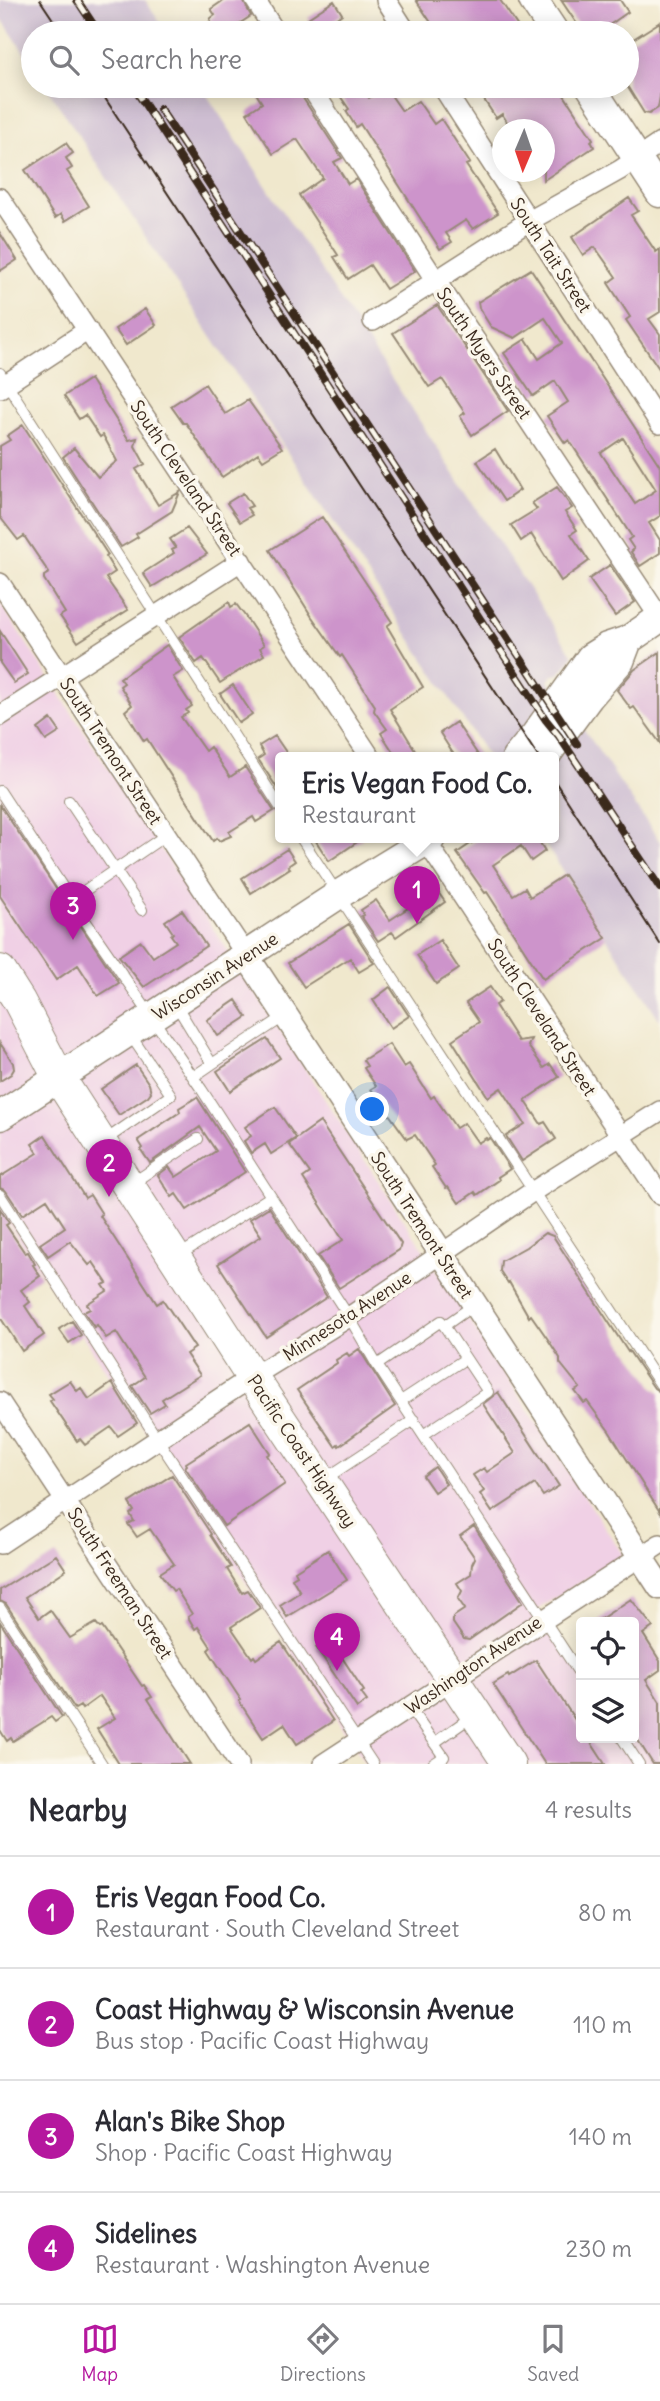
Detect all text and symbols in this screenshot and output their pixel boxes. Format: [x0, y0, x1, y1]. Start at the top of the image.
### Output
search box [21, 21, 639, 98]
icon: search [45, 41, 83, 79]
text: Search here [101, 43, 242, 76]
north arrow [492, 119, 555, 182]
street label: South Tait Street [505, 193, 597, 317]
street label: South Myers Street [432, 283, 536, 423]
street label: South Cleveland Street [125, 396, 247, 560]
street label: South Tremont Street [55, 673, 167, 829]
popup [275, 752, 559, 843]
text: Eris Vegan Food Co. [302, 767, 532, 800]
text: Restaurant [302, 800, 416, 829]
pin: 1 [394, 866, 440, 924]
pin: 3 [50, 882, 96, 940]
street label: Wisconsin Avenue [148, 927, 282, 1025]
street label: South Cleveland Street [483, 934, 601, 1100]
your location [355, 1092, 389, 1126]
pin: 2 [86, 1139, 132, 1197]
street label: South Tremont Street [366, 1147, 478, 1303]
street label: Minnesota Avenue [279, 1266, 415, 1366]
street label: Pacific Coast Highway [242, 1370, 362, 1532]
street label: South Freeman Street [62, 1503, 178, 1663]
street label: Washington Avenue [400, 1611, 546, 1719]
pin: 4 [314, 1613, 360, 1671]
map controls [576, 1617, 639, 1743]
button: locate [576, 1617, 639, 1680]
button: layers [576, 1680, 639, 1743]
text: Nearby [28, 1791, 128, 1829]
text: 4 results [545, 1795, 632, 1824]
text: Eris Vegan Food Co. [95, 1881, 326, 1914]
text: 1 [46, 1898, 56, 1927]
text: 80 m [578, 1898, 632, 1927]
text: Restaurant · South Cleveland Street [95, 1914, 459, 1943]
text: Coast Highway & Wisconsin Avenue [95, 1993, 514, 2026]
text: 2 [45, 2010, 57, 2039]
text: 110 m [573, 2010, 632, 2039]
text: Bus stop · Pacific Coast Highway [95, 2026, 429, 2055]
text: Alan's Bike Shop [95, 2105, 285, 2138]
text: 3 [44, 2122, 58, 2151]
text: 140 m [569, 2122, 632, 2151]
text: Shop · Pacific Coast Highway [95, 2138, 393, 2167]
text: Sidelines [95, 2217, 197, 2250]
text: 4 [44, 2234, 58, 2263]
text: 230 m [566, 2234, 632, 2263]
text: Restaurant · Washington Avenue [95, 2250, 430, 2279]
tab: Map [81, 2320, 119, 2386]
tab: Directions [280, 2320, 366, 2386]
tab: Saved [527, 2320, 579, 2386]

